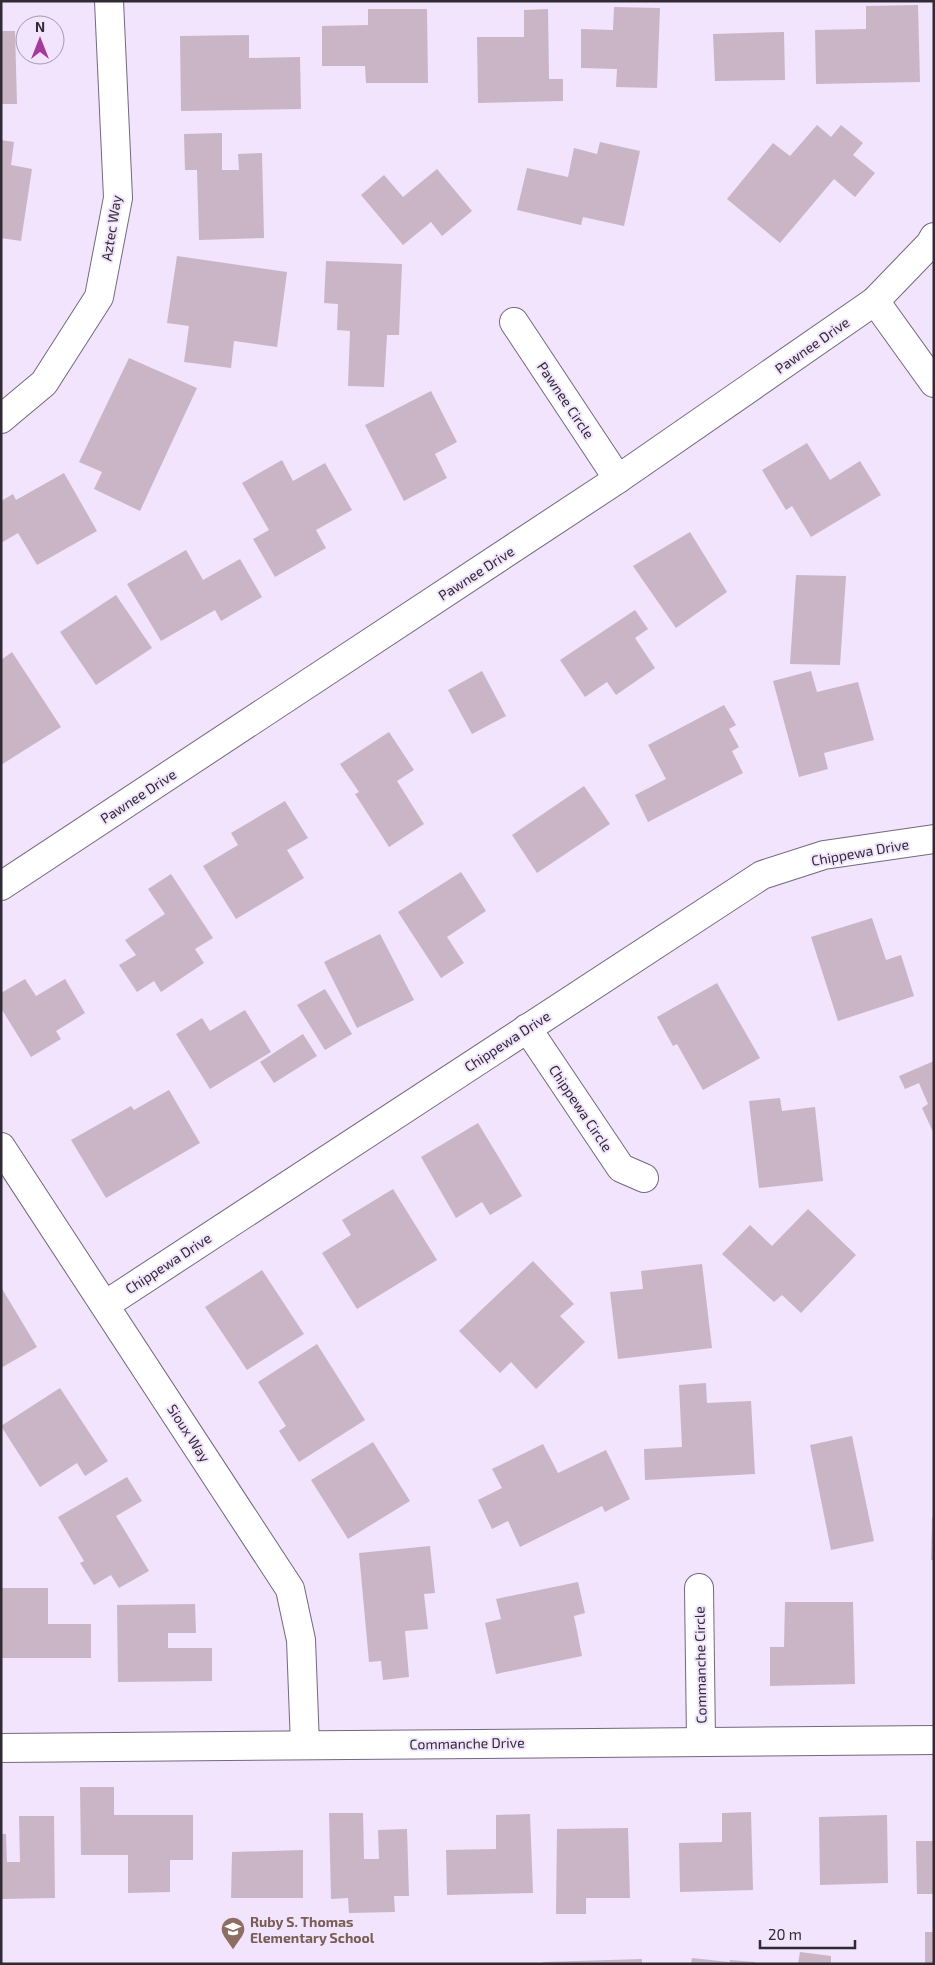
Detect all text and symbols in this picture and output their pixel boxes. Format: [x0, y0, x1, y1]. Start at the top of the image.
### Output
north arrow [15, 15, 65, 65]
text: N [35, 18, 45, 35]
street label: Aztec Way [97, 193, 125, 262]
street label: Pawnee Drive [772, 313, 852, 377]
street label: Pawnee Circle [534, 358, 598, 442]
street label: Pawnee Drive [435, 542, 517, 604]
street label: Pawnee Drive [97, 765, 179, 827]
street label: Chippewa Drive [810, 835, 910, 869]
street label: Chippewa Drive [461, 1007, 553, 1075]
street label: Chippewa Circle [546, 1061, 616, 1155]
street label: Chippewa Drive [122, 1229, 214, 1297]
street label: Sioux Way [164, 1401, 214, 1466]
street label: Commanche Circle [690, 1606, 710, 1724]
street label: Commanche Drive [409, 1733, 525, 1753]
place label: Ruby S. Thomas Elementary School [250, 1913, 375, 1946]
school or university icon: Ruby S. Thomas Elementary School [220, 1916, 246, 1950]
scale bar [760, 1918, 855, 1950]
text: 20 m [768, 1925, 802, 1943]

